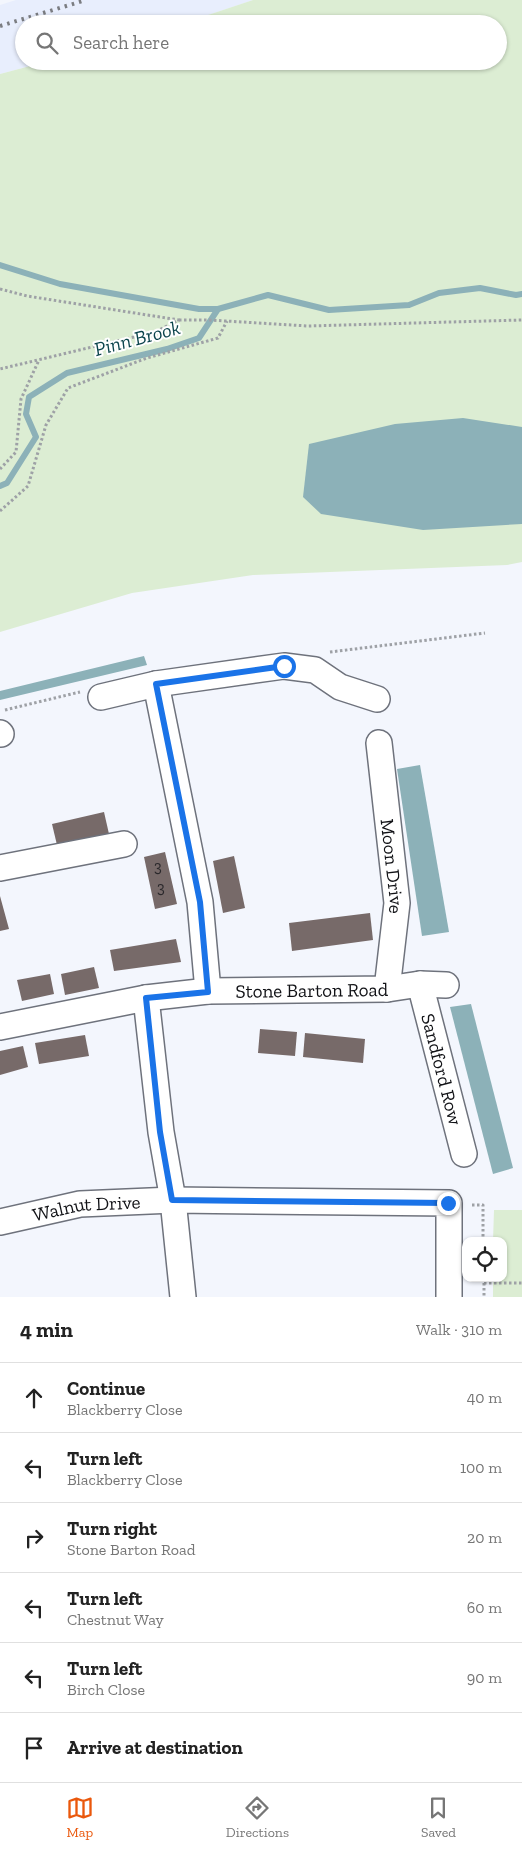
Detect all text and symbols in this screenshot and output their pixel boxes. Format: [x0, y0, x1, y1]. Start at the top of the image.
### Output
search box [15, 15, 507, 70]
icon: search [33, 29, 61, 57]
text: Search here [73, 31, 169, 54]
water label: Pinn Brook [91, 315, 183, 361]
route start [273, 655, 296, 678]
street label: Moon Drive [376, 817, 408, 915]
house number: 3 [154, 857, 162, 876]
house number: 3 [157, 878, 165, 897]
street label: Stone Barton Road [235, 978, 389, 1003]
street label: Sandford Row [416, 1011, 467, 1128]
street label: Walnut Drive [30, 1190, 141, 1226]
route end [437, 1192, 460, 1215]
map controls [462, 1237, 507, 1282]
button: locate [462, 1237, 507, 1282]
text: 4 min [20, 1317, 73, 1342]
text: Walk · 310 m [416, 1320, 502, 1339]
text: Continue [67, 1377, 145, 1400]
icon: ahead [20, 1384, 48, 1412]
text: 40 m [467, 1388, 502, 1407]
text: Blackberry Close [67, 1400, 183, 1419]
text: Turn left [67, 1447, 142, 1470]
icon: left [20, 1454, 48, 1482]
text: 100 m [460, 1458, 502, 1477]
text: Blackberry Close [67, 1470, 183, 1489]
text: Turn right [67, 1517, 157, 1540]
icon: right [20, 1524, 48, 1552]
text: 20 m [467, 1528, 502, 1547]
text: Stone Barton Road [67, 1540, 195, 1559]
text: Turn left [67, 1587, 142, 1610]
icon: left [20, 1594, 48, 1622]
text: 60 m [467, 1598, 502, 1617]
text: Chestnut Way [67, 1610, 164, 1629]
text: Turn left [67, 1657, 142, 1680]
icon: left [20, 1664, 48, 1692]
text: 90 m [467, 1668, 502, 1687]
text: Birch Close [67, 1680, 145, 1699]
icon: arrive [20, 1734, 48, 1762]
text: Arrive at destination [67, 1736, 243, 1759]
tab: Map [66, 1794, 94, 1841]
tab: Directions [226, 1794, 289, 1841]
tab: Saved [421, 1794, 456, 1841]

